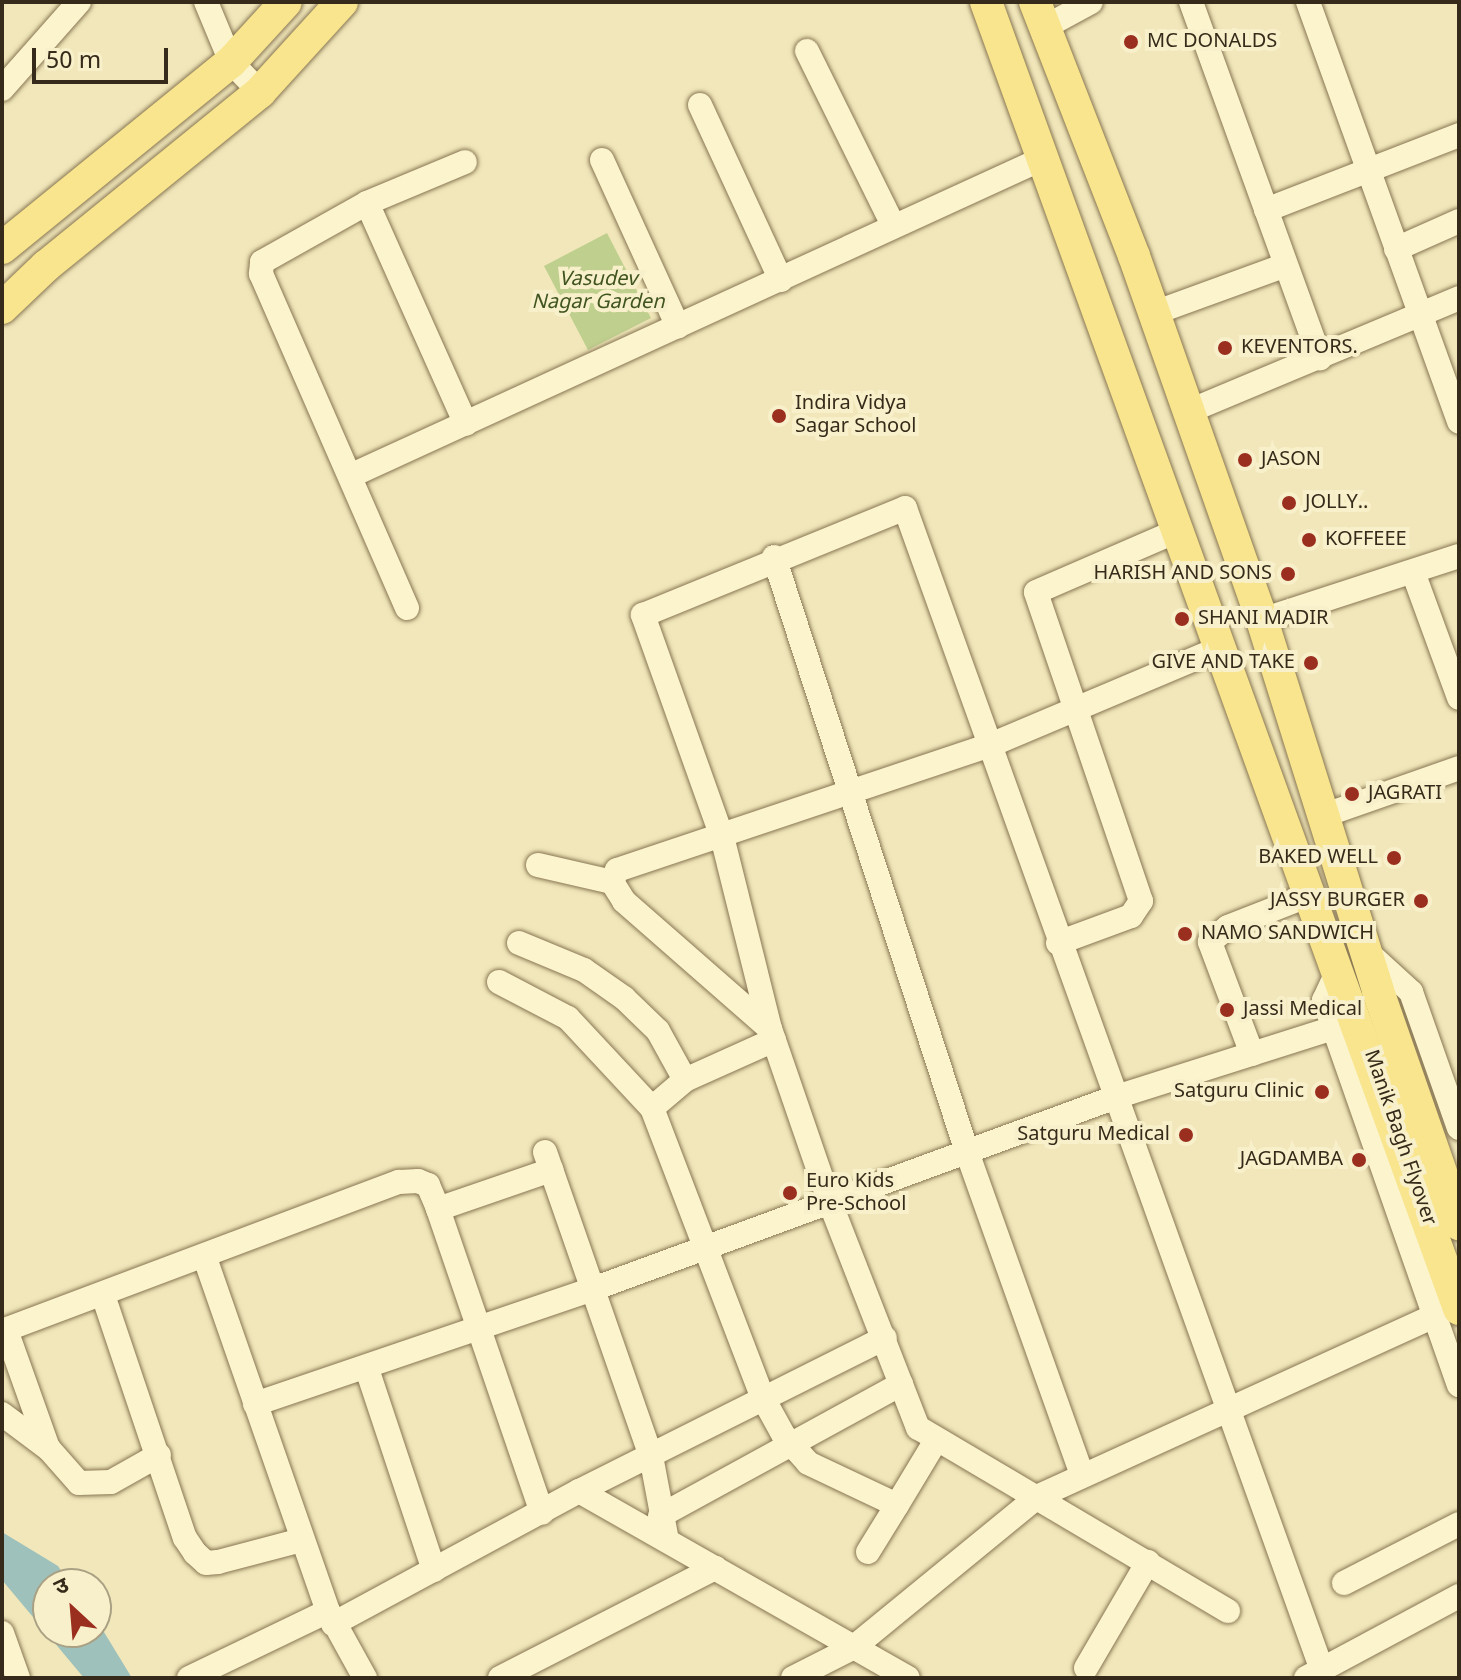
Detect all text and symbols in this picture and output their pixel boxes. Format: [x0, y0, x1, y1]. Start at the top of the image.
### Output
place label: MC DONALDS [1147, 30, 1277, 54]
scale bar [36, 32, 172, 82]
marker: MC DONALDS [1122, 33, 1140, 51]
text: 50 m [46, 46, 101, 78]
park label: Vasudev Nagar Garden [532, 268, 664, 315]
place label: KEVENTORS. [1241, 336, 1358, 360]
marker: KEVENTORS. [1216, 339, 1234, 357]
place label: Indira Vidya Sagar School [795, 392, 916, 439]
marker: Indira Vidya Sagar School [770, 407, 788, 425]
place label: JASON [1261, 448, 1321, 472]
marker: JASON [1236, 451, 1254, 469]
place label: JOLLY.. [1305, 491, 1368, 515]
marker: JOLLY.. [1280, 494, 1298, 512]
place label: KOFFEEE [1325, 528, 1407, 552]
marker: KOFFEEE [1300, 531, 1318, 549]
place label: HARISH AND SONS [1094, 562, 1272, 586]
marker: HARISH AND SONS [1279, 565, 1297, 583]
place label: SHANI MADIR [1198, 607, 1328, 631]
marker: SHANI MADIR [1173, 610, 1191, 628]
place label: GIVE AND TAKE [1152, 651, 1295, 675]
marker: GIVE AND TAKE [1302, 654, 1320, 672]
place label: JAGRATI [1368, 782, 1442, 806]
marker: JAGRATI [1343, 785, 1361, 803]
place label: BAKED WELL [1258, 846, 1378, 870]
marker: BAKED WELL [1385, 849, 1403, 867]
place label: JASSY BURGER [1270, 889, 1405, 913]
marker: JASSY BURGER [1412, 892, 1430, 910]
place label: NAMO SANDWICH [1201, 922, 1374, 946]
marker: NAMO SANDWICH [1176, 925, 1194, 943]
place label: Jassi Medical [1243, 998, 1362, 1022]
marker: Jassi Medical [1218, 1001, 1236, 1019]
street label: Manik Bagh Flyover [1358, 1047, 1440, 1229]
place label: Satguru Clinic [1174, 1080, 1304, 1104]
marker: Satguru Clinic [1311, 1081, 1333, 1103]
place label: Satguru Medical [1017, 1123, 1170, 1147]
marker: Satguru Medical [1177, 1126, 1195, 1144]
place label: JAGDAMBA [1240, 1148, 1343, 1172]
marker: JAGDAMBA [1350, 1151, 1368, 1169]
place label: Euro Kids Pre-School [806, 1170, 906, 1217]
marker: Euro Kids Pre-School [781, 1184, 799, 1202]
north arrow [32, 1568, 112, 1648]
text: उ [50, 1572, 74, 1604]

